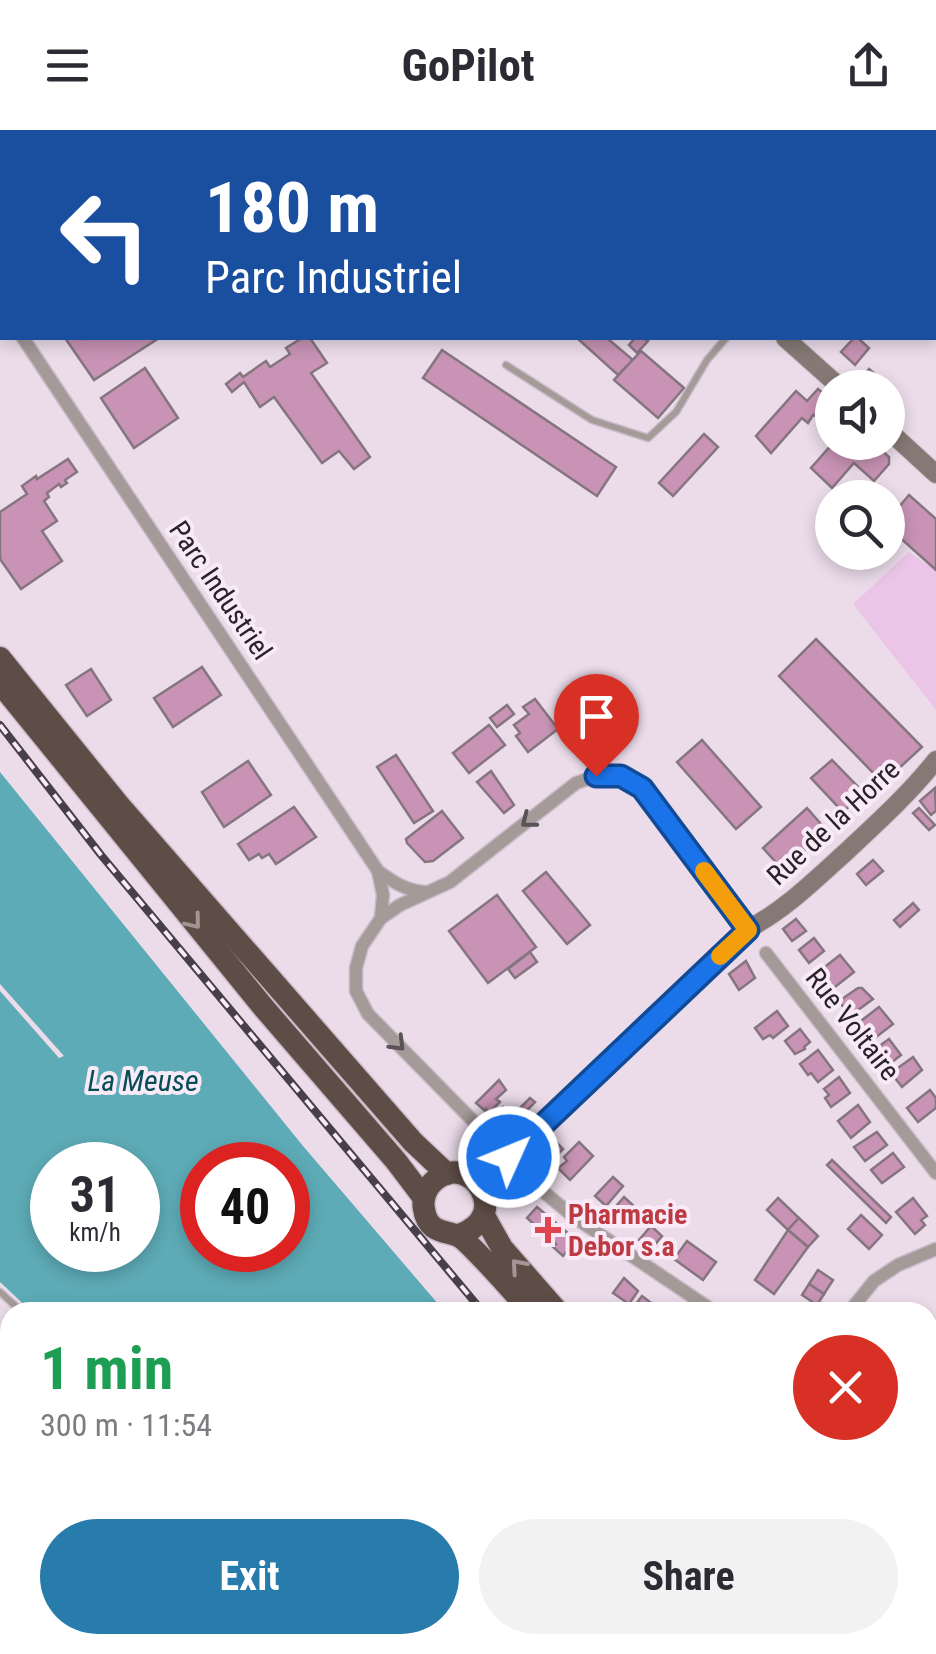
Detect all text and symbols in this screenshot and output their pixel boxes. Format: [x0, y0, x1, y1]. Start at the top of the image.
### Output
icon: menu [40, 38, 95, 93]
icon: share [841, 38, 896, 93]
text: GoPilot [401, 39, 535, 92]
text: 180 m [205, 167, 379, 249]
icon: left [40, 170, 170, 300]
text: Parc Industriel [205, 251, 462, 304]
map controls [815, 370, 905, 570]
button: sound [815, 370, 905, 460]
button: search [815, 480, 905, 570]
street label: Parc Industriel [162, 515, 279, 666]
pin [554, 674, 639, 777]
icon: arrive [569, 689, 624, 744]
street label: Rue de la Horre [760, 753, 906, 892]
one-way arrow [521, 809, 539, 827]
one-way arrow [182, 910, 200, 928]
street label: Rue Voltaire [799, 962, 907, 1087]
one-way arrow [386, 1033, 404, 1051]
water label: La Meuse [87, 1063, 199, 1098]
position arrow [457, 1105, 561, 1209]
speed limit sign: 40 [180, 1142, 310, 1272]
text: 31 [70, 1166, 120, 1224]
place label: Pharmacie Debor s.a [568, 1198, 687, 1263]
text: km/h [69, 1218, 121, 1247]
marker: Pharmacie Debor s.a [537, 1219, 559, 1241]
one-way arrow [511, 1259, 529, 1278]
text: 1 min [40, 1333, 173, 1404]
button: close [793, 1335, 898, 1440]
text: 300 m · 11:54 [40, 1406, 212, 1444]
button: Exit [40, 1519, 459, 1634]
button: Share [479, 1519, 898, 1634]

